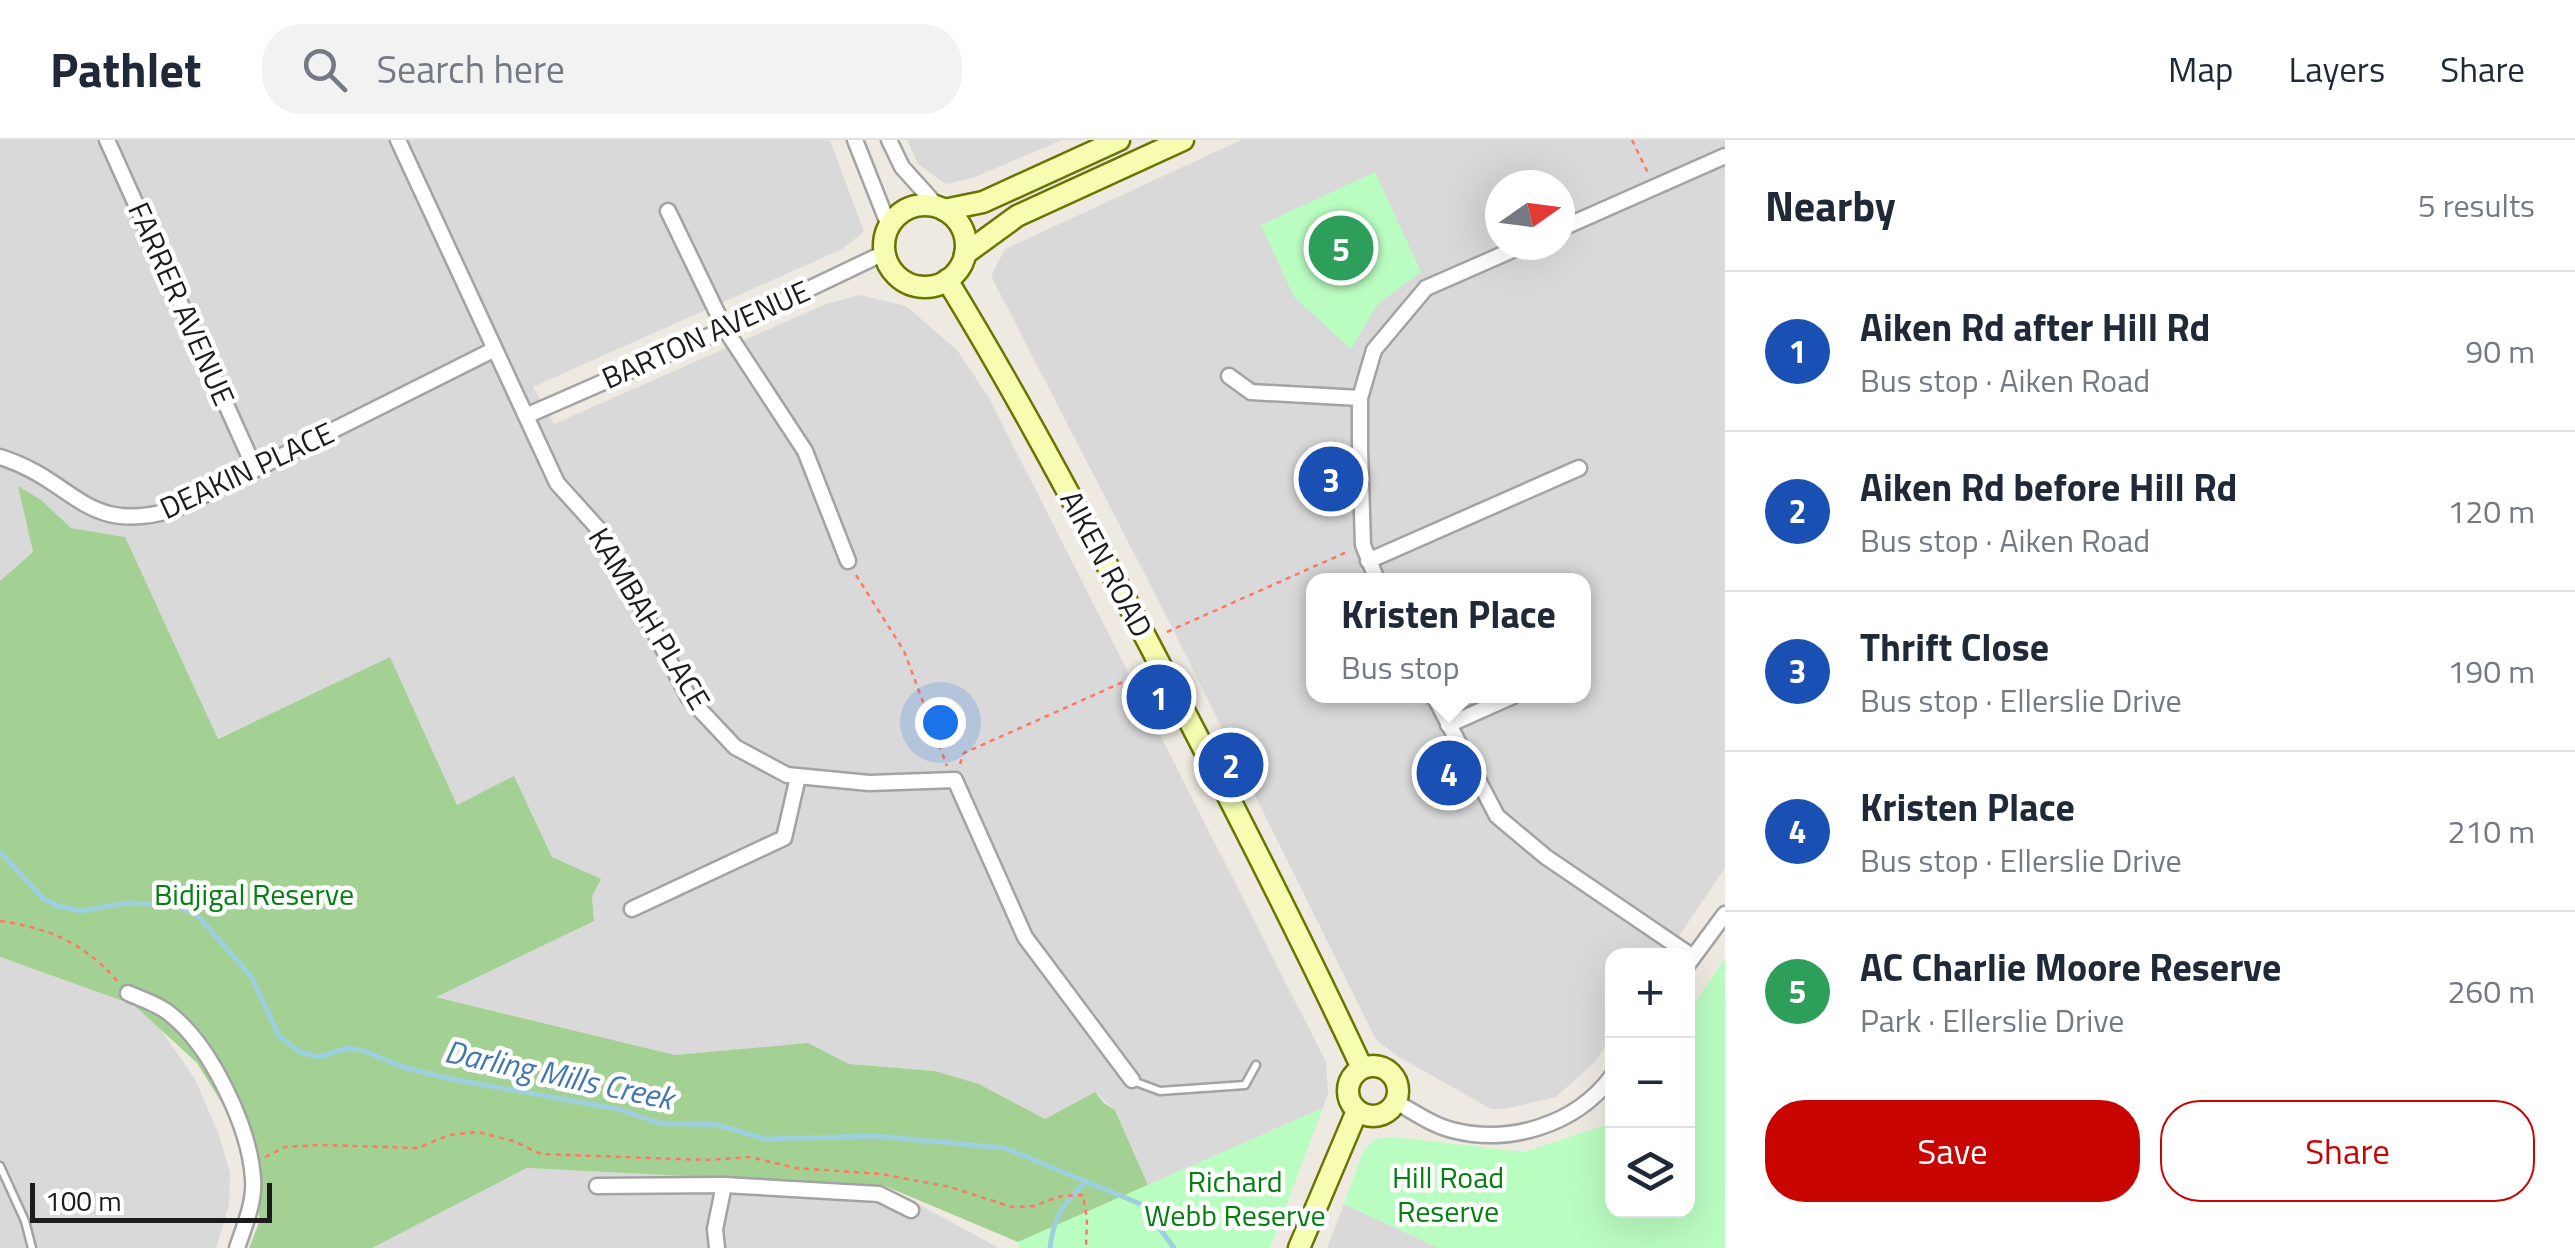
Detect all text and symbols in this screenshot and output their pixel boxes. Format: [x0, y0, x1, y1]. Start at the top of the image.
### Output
search box [262, 24, 962, 114]
text: Pathlet [50, 33, 202, 106]
text: Search here [377, 40, 565, 98]
icon: search [297, 42, 352, 97]
text: Map [2168, 42, 2233, 96]
text: Layers [2288, 42, 2385, 96]
text: Share [2440, 42, 2525, 96]
north arrow [1485, 170, 1575, 260]
text: Nearby [1765, 173, 1896, 237]
text: 5 results [2418, 181, 2535, 229]
street label: FARRER AVENUE [116, 194, 247, 413]
pin: 5 [1308, 210, 1374, 286]
street label: BARTON AVENUE [594, 268, 817, 401]
text: Aiken Rd after Hill Rd [1860, 298, 2210, 356]
text: 1 [1789, 327, 1806, 375]
text: 90 m [2465, 327, 2535, 375]
text: Bus stop · Aiken Road [1860, 356, 2150, 404]
street label: DEAKIN PLACE [152, 410, 341, 531]
pin: 3 [1298, 442, 1364, 516]
text: Aiken Rd before Hill Rd [1860, 458, 2237, 516]
street label: AIKEN ROAD [1049, 482, 1165, 645]
text: 2 [1789, 487, 1806, 535]
text: 120 m [2447, 487, 2535, 535]
text: Bus stop · Aiken Road [1860, 516, 2150, 564]
street label: KAMBAH PLACE [577, 518, 723, 718]
popup [1306, 573, 1591, 703]
text: Kristen Place [1341, 585, 1556, 643]
text: Thrift Close [1860, 618, 2049, 676]
text: Bus stop [1341, 643, 1460, 691]
text: 3 [1789, 647, 1806, 695]
text: 190 m [2447, 647, 2535, 695]
pin: 1 [1126, 660, 1192, 734]
text: Bus stop · Ellerslie Drive [1860, 676, 2182, 724]
your location [915, 697, 966, 748]
pin: 2 [1198, 728, 1264, 802]
pin: 4 [1416, 736, 1482, 810]
text: Kristen Place [1860, 778, 2075, 836]
text: 4 [1789, 807, 1806, 855]
text: 210 m [2447, 807, 2535, 855]
text: Bus stop · Ellerslie Drive [1860, 836, 2182, 884]
park label: Bidjigal Reserve [154, 871, 354, 917]
text: AC Charlie Moore Reserve [1860, 938, 2281, 996]
map controls [1605, 948, 1695, 1218]
button: + [1605, 948, 1695, 1038]
text: 5 [1789, 967, 1806, 1015]
text: 260 m [2447, 967, 2535, 1015]
text: Park · Ellerslie Drive [1860, 996, 2124, 1044]
water label: Darling Mills Creek [440, 1026, 682, 1122]
button: − [1605, 1038, 1695, 1128]
button: Save [1765, 1100, 2140, 1202]
button: Share [2160, 1100, 2535, 1202]
button: layers [1605, 1128, 1695, 1218]
park label: Hill Road Reserve [1392, 1154, 1504, 1234]
park label: Richard Webb Reserve [1144, 1158, 1326, 1238]
scale bar [30, 1178, 272, 1222]
text: 100 m [45, 1179, 122, 1222]

